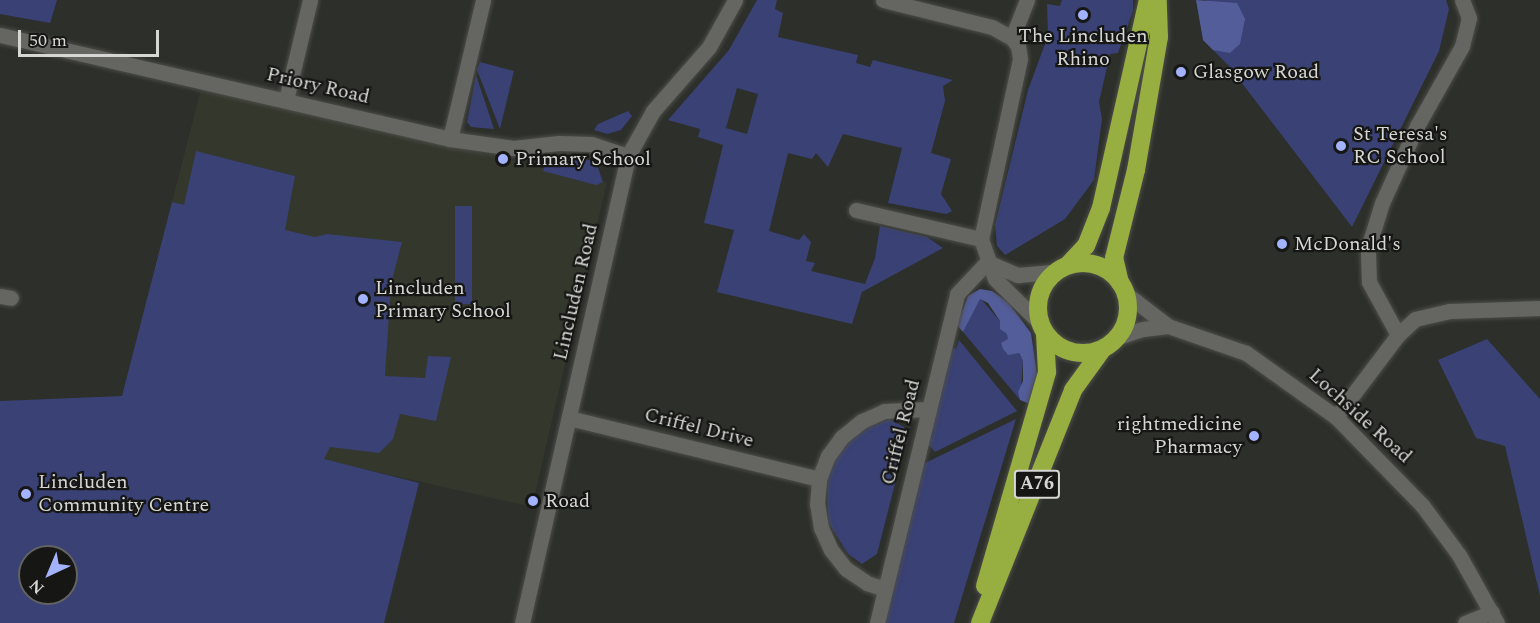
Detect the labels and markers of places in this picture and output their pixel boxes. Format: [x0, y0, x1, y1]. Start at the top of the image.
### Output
marker: The Lincluden Rhino [1076, 8, 1090, 22]
place label: The Lincluden Rhino [1018, 24, 1148, 71]
place label: Glasgow Road [1193, 60, 1319, 84]
marker: Glasgow Road [1174, 65, 1188, 79]
place label: St Teresa's RC School [1353, 122, 1448, 169]
marker: St Teresa's RC School [1334, 139, 1348, 153]
place label: Primary School [515, 147, 651, 171]
marker: Primary School [496, 152, 510, 166]
place label: McDonald's [1294, 232, 1401, 256]
marker: McDonald's [1275, 237, 1289, 251]
place label: Lincluden Primary School [375, 276, 511, 323]
marker: Lincluden Primary School [356, 292, 370, 306]
place label: rightmedicine Pharmacy [1117, 412, 1242, 459]
marker: rightmedicine Pharmacy [1247, 429, 1261, 443]
place label: Lincluden Community Centre [38, 470, 209, 517]
marker: Lincluden Community Centre [19, 487, 33, 501]
place label: Road [545, 489, 590, 513]
marker: Road [526, 494, 540, 508]

